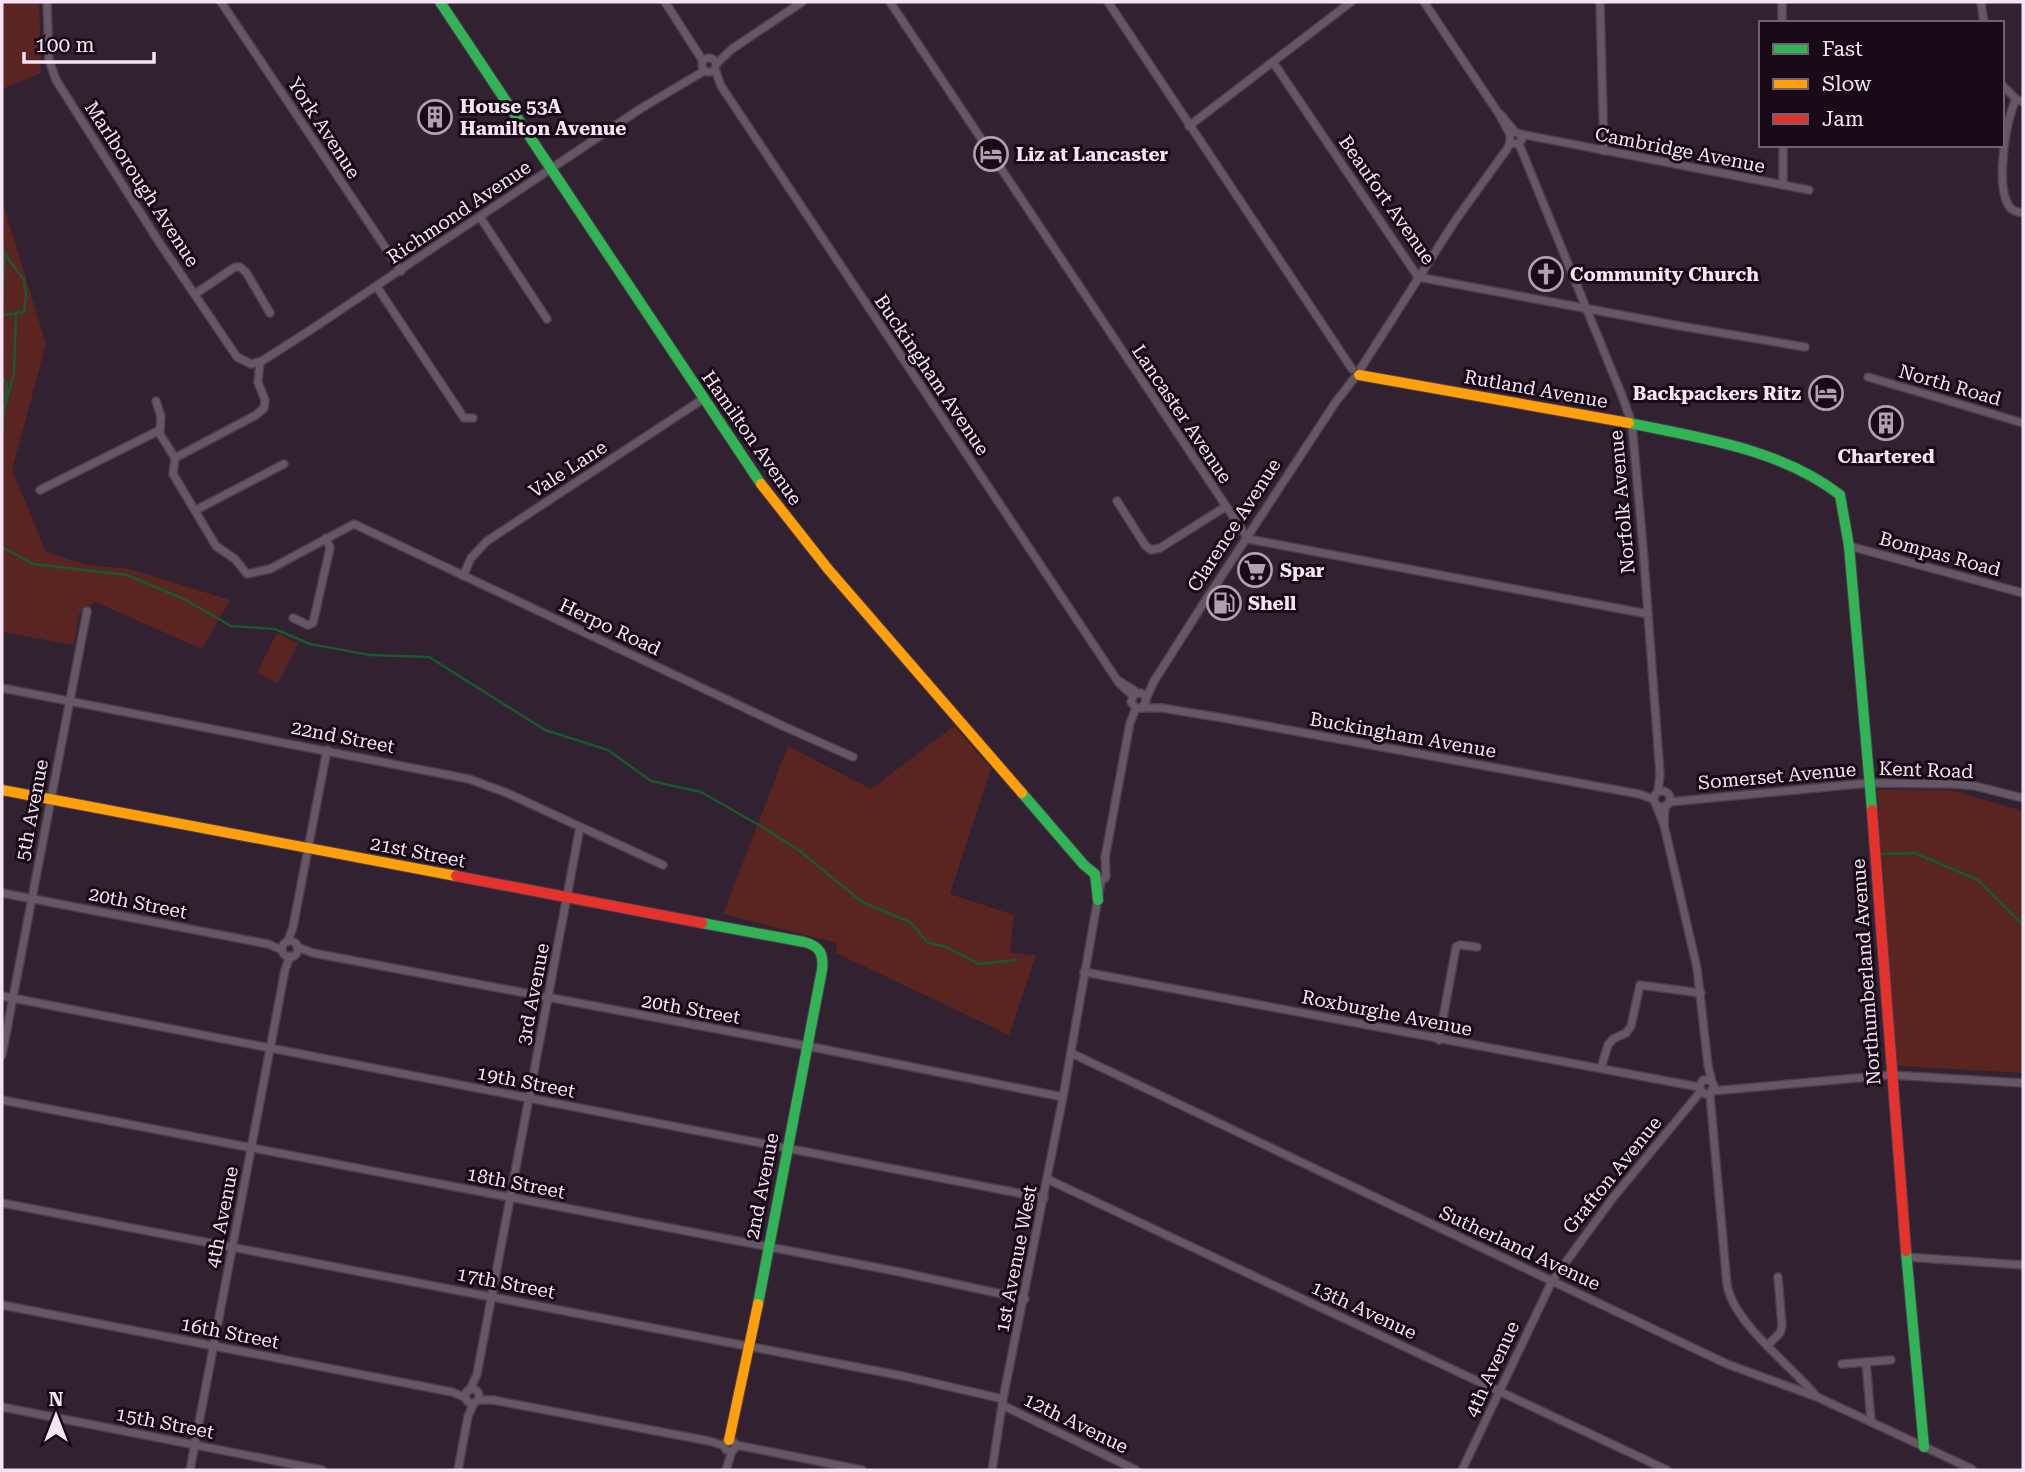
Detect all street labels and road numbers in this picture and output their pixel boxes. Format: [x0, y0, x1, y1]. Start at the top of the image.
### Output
street label: York Avenue [283, 73, 365, 183]
street label: Marlborough Avenue [80, 97, 204, 271]
street label: Cambridge Avenue [1593, 122, 1767, 178]
street label: Beaufort Avenue [1334, 131, 1440, 269]
street label: Richmond Avenue [383, 155, 535, 269]
street label: Buckingham Avenue [870, 290, 994, 460]
street label: Lancaster Avenue [1127, 340, 1237, 488]
street label: North Road [1896, 359, 2004, 411]
street label: Rutland Avenue [1462, 365, 1610, 413]
street label: Hamilton Avenue [697, 366, 807, 510]
street label: Norfolk Avenue [1604, 429, 1640, 575]
street label: Vale Lane [525, 435, 611, 503]
street label: Clarence Avenue [1182, 454, 1286, 596]
street label: Bompas Road [1877, 527, 2003, 581]
street label: Herpo Road [556, 593, 664, 661]
street label: Buckingham Avenue [1308, 707, 1498, 763]
street label: 22nd Street [289, 716, 397, 758]
street label: 5th Avenue [11, 757, 53, 863]
street label: Kent Road [1878, 757, 1974, 783]
street label: Somerset Avenue [1697, 758, 1857, 794]
street label: 21st Street [368, 831, 468, 873]
street label: Northumberland Avenue [1847, 858, 1885, 1086]
street label: 20th Street [87, 882, 189, 924]
street label: 3rd Avenue [512, 941, 554, 1047]
street label: Roxburghe Avenue [1300, 985, 1474, 1041]
street label: 20th Street [640, 989, 742, 1029]
street label: 19th Street [475, 1061, 577, 1103]
street label: Grafton Avenue [1558, 1112, 1666, 1238]
street label: 2nd Avenue [740, 1131, 784, 1241]
street label: 18th Street [465, 1162, 567, 1204]
street label: 4th Avenue [201, 1164, 243, 1270]
street label: 1st Avenue West [990, 1183, 1042, 1335]
street label: Sutherland Avenue [1436, 1201, 1604, 1295]
street label: 17th Street [455, 1262, 557, 1304]
street label: 13th Avenue [1308, 1276, 1420, 1344]
street label: 16th Street [179, 1312, 281, 1354]
street label: 4th Avenue [1460, 1317, 1524, 1421]
street label: 12th Avenue [1020, 1388, 1132, 1458]
street label: 15th Street [114, 1402, 216, 1444]

